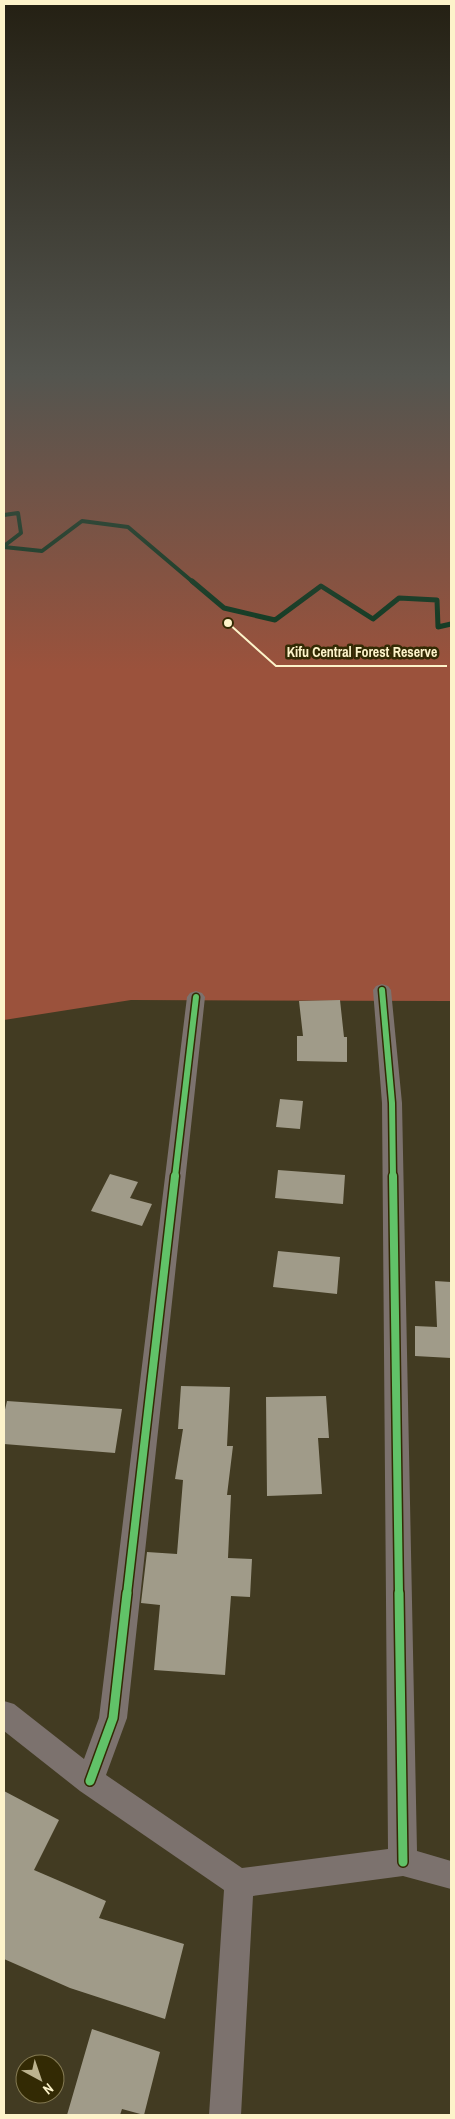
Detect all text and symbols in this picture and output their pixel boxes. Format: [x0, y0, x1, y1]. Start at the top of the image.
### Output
callout: Kifu Central Forest Reserve [276, 637, 447, 666]
text: Kifu Central Forest Reserve [287, 643, 437, 661]
north arrow [15, 2054, 65, 2104]
text: N [39, 2079, 57, 2099]

